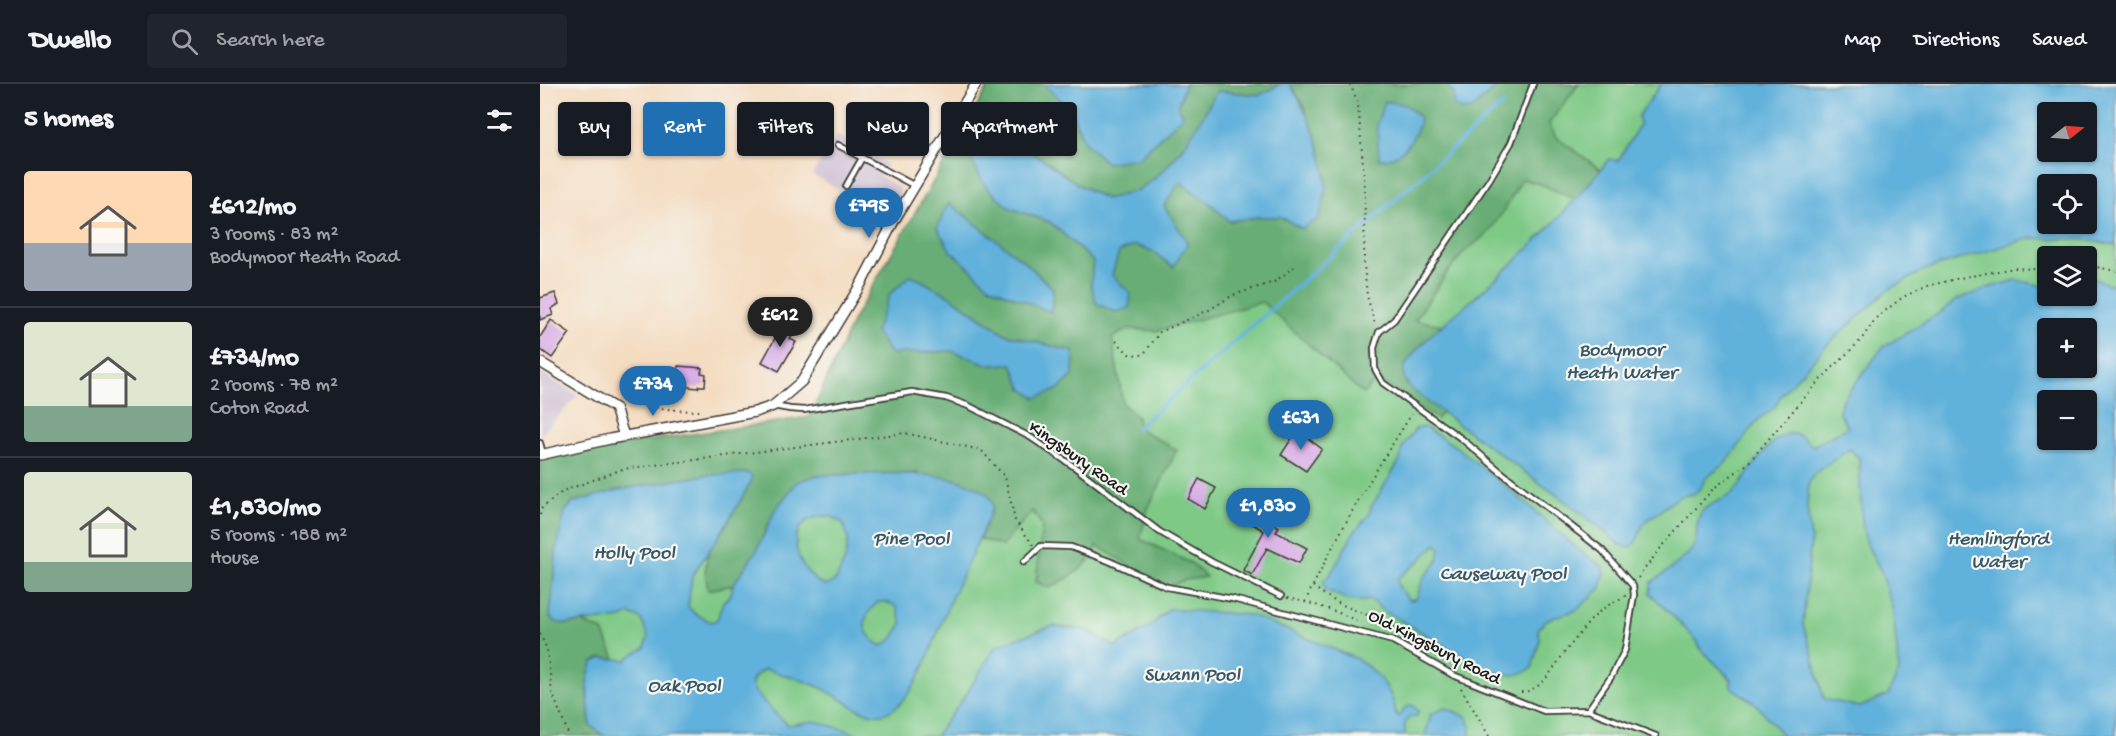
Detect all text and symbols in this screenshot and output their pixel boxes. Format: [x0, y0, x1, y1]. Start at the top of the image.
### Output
search box [147, 14, 567, 68]
text: Dwello [30, 25, 111, 58]
icon: search [168, 25, 201, 58]
text: Search here [216, 28, 325, 54]
text: Map [1844, 29, 1881, 54]
text: Directions [1914, 29, 1999, 54]
text: Saved [2032, 29, 2086, 54]
chip: Buy [558, 102, 631, 156]
chip: Rent [643, 102, 725, 156]
chip: Filters [737, 102, 834, 156]
chip: New [846, 102, 929, 156]
chip: Apartment [941, 102, 1077, 156]
north arrow [2037, 102, 2097, 162]
map controls [2037, 102, 2097, 450]
icon: filters [483, 104, 516, 137]
text: 5 homes [24, 105, 113, 136]
button: locate [2037, 174, 2097, 234]
pin: £795 [833, 188, 905, 239]
text: £612/mo [210, 193, 296, 224]
icon: home [72, 195, 144, 267]
text: £795 [849, 196, 889, 219]
text: 3 rooms · 83 m² [210, 224, 338, 247]
button: layers [2037, 246, 2097, 306]
text: Bodymoor Heath Road [210, 247, 399, 270]
pin: £612 [744, 297, 816, 348]
text: £612 [762, 305, 798, 328]
button: + [2037, 318, 2097, 378]
water label: Bodymoor Heath Water [1566, 340, 1680, 386]
text: £734/mo [210, 344, 299, 375]
icon: home [72, 346, 144, 418]
pin: £734 [617, 366, 689, 417]
text: £734 [633, 374, 673, 397]
text: 2 rooms · 78 m² [210, 375, 338, 398]
button: − [2037, 390, 2097, 450]
text: Coton Road [210, 398, 308, 421]
pin: £631 [1265, 400, 1337, 451]
text: £631 [1282, 408, 1320, 431]
street label: Kingsbury Road [1024, 417, 1132, 502]
pin: £1,830 [1219, 488, 1317, 539]
text: £1,830/mo [210, 494, 321, 525]
icon: home [72, 496, 144, 568]
text: £1,830 [1240, 496, 1296, 519]
text: 5 rooms · 188 m² [210, 525, 347, 548]
water label: Pine Pool [873, 529, 951, 552]
water label: Hemlingford Water [1948, 529, 2051, 575]
water label: Holly Pool [593, 543, 676, 566]
text: House [210, 548, 259, 571]
water label: Causeway Pool [1440, 564, 1568, 587]
street label: Old Kingsbury Road [1364, 606, 1505, 691]
water label: Swann Pool [1144, 665, 1242, 688]
water label: Oak Pool [648, 676, 722, 699]

